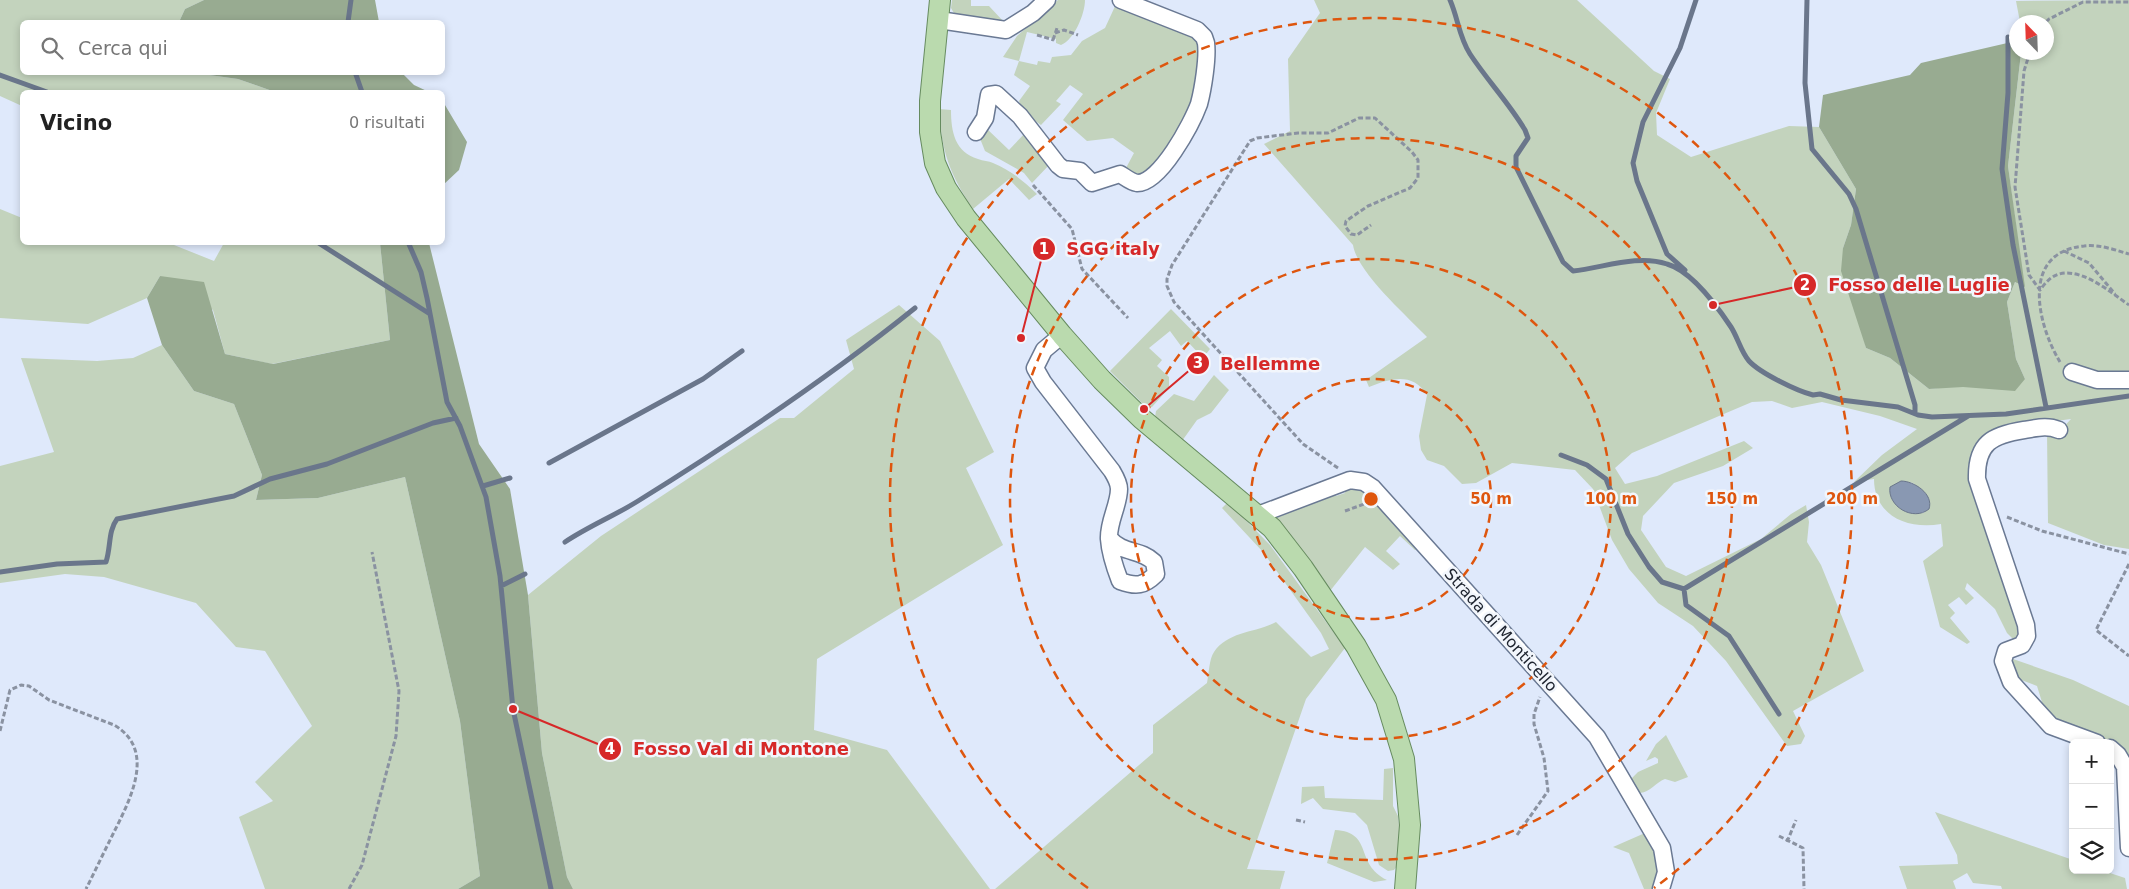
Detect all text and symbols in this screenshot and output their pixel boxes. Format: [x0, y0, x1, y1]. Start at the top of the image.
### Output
north arrow [2009, 15, 2054, 60]
search box [20, 20, 445, 75]
icon: search [38, 34, 66, 62]
text: Cerca qui [78, 37, 168, 59]
text: Vicino [40, 111, 112, 135]
text: 0 risultati [349, 113, 425, 132]
callout: SGG italy [1032, 232, 1170, 265]
text: SGG italy [1066, 238, 1160, 259]
text: 1 [1039, 240, 1049, 258]
callout: Fosso delle Luglie [1793, 269, 2019, 302]
text: Fosso delle Luglie [1828, 274, 2010, 295]
text: 2 [1800, 276, 1810, 294]
callout: Bellemme [1185, 347, 1330, 380]
text: Bellemme [1220, 353, 1320, 374]
text: 3 [1193, 354, 1203, 372]
centre of rings [1362, 490, 1380, 508]
text: 50 m [1470, 490, 1512, 508]
text: 100 m [1585, 490, 1637, 508]
text: 150 m [1706, 490, 1758, 508]
text: 200 m [1826, 490, 1878, 508]
street label: Strada di Monticello [1441, 564, 1561, 696]
callout: Fosso Val di Montone [598, 732, 859, 765]
text: Fosso Val di Montone [633, 738, 849, 759]
map controls [2069, 739, 2114, 874]
button: + [2069, 739, 2114, 784]
text: 4 [605, 740, 615, 758]
button: − [2069, 784, 2114, 829]
button: layers [2069, 829, 2114, 874]

